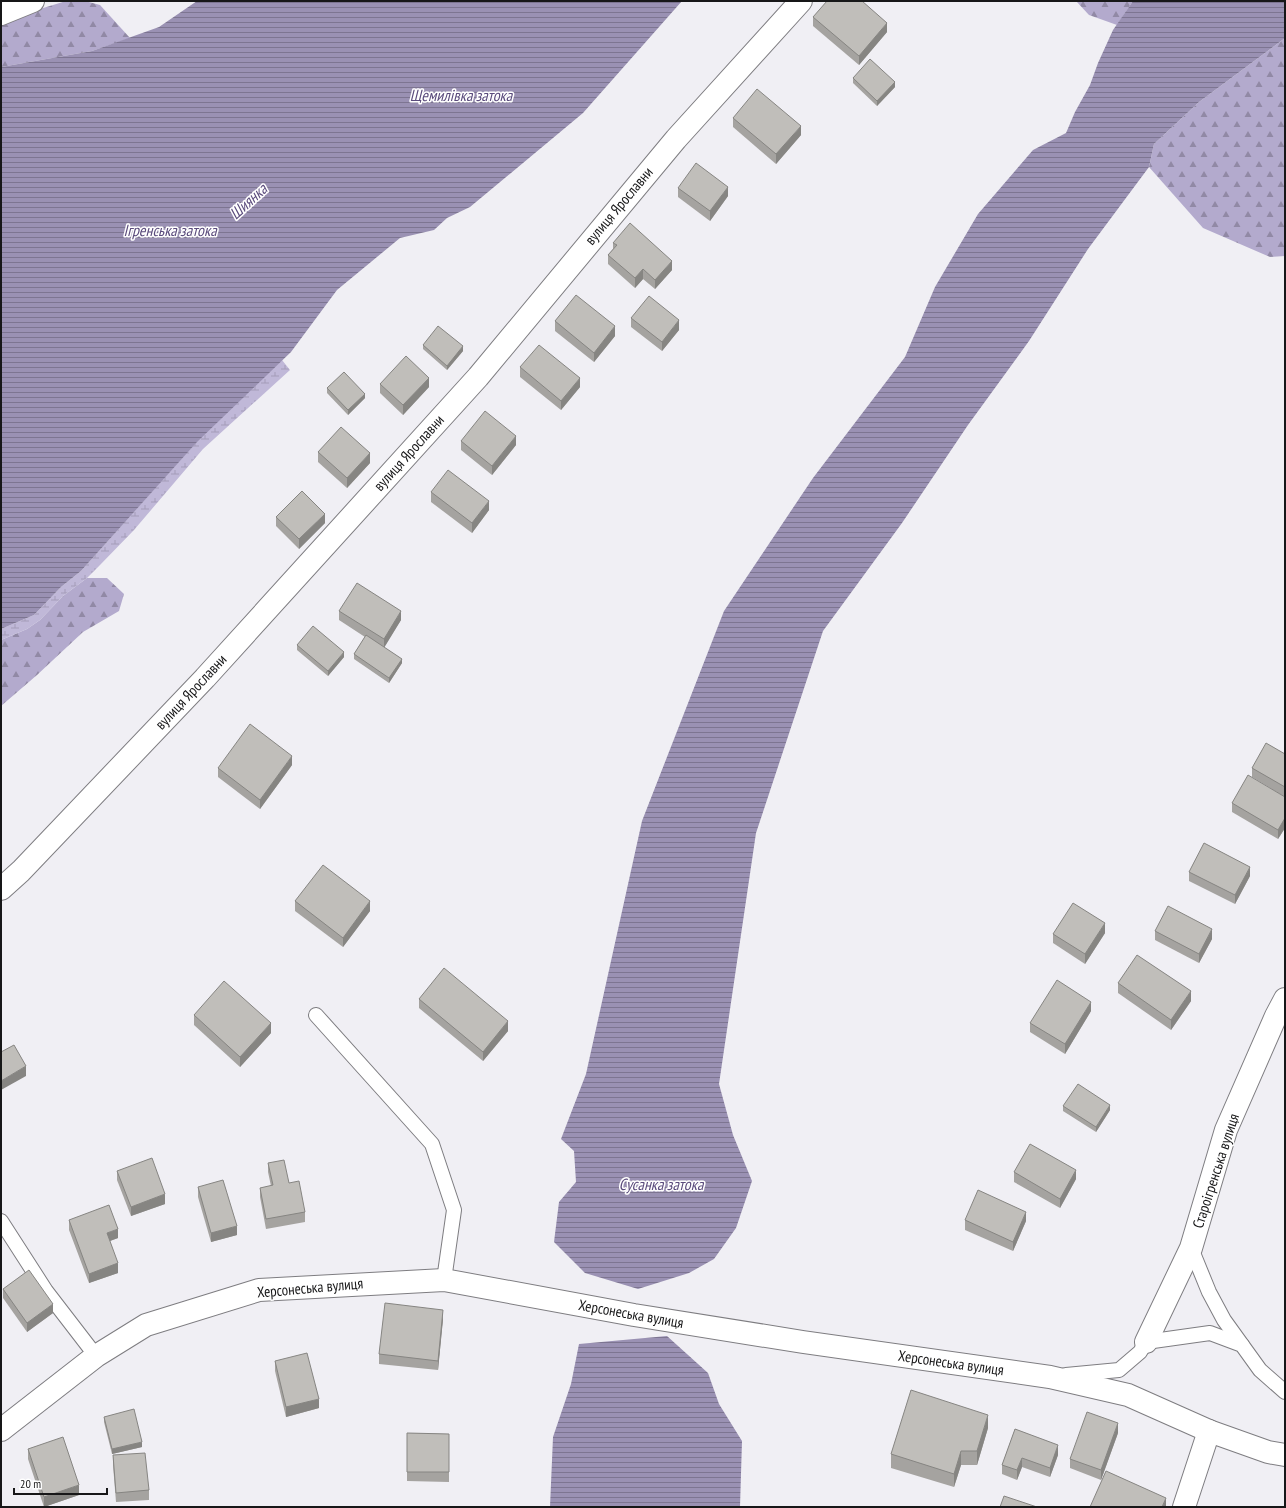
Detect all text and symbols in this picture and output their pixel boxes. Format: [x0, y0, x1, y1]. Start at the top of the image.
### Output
water label: Щемилівка затока [410, 85, 514, 105]
street label: вулиця Ярославни [580, 163, 657, 249]
water label: Шиянка [225, 178, 272, 223]
water label: Ігренська затока [123, 220, 218, 240]
street label: вулиця Ярославни [369, 411, 448, 495]
street label: вулиця Ярославни [151, 650, 230, 733]
street label: Староігренська вулиця [1188, 1111, 1243, 1231]
water label: Сусанка затока [619, 1174, 705, 1194]
street label: Херсонеська вулиця [256, 1273, 364, 1302]
street label: Херсонеська вулиця [577, 1295, 685, 1332]
street label: Херсонеська вулиця [897, 1346, 1005, 1379]
scale bar [14, 1470, 107, 1496]
text: 20 m [20, 1476, 41, 1491]

